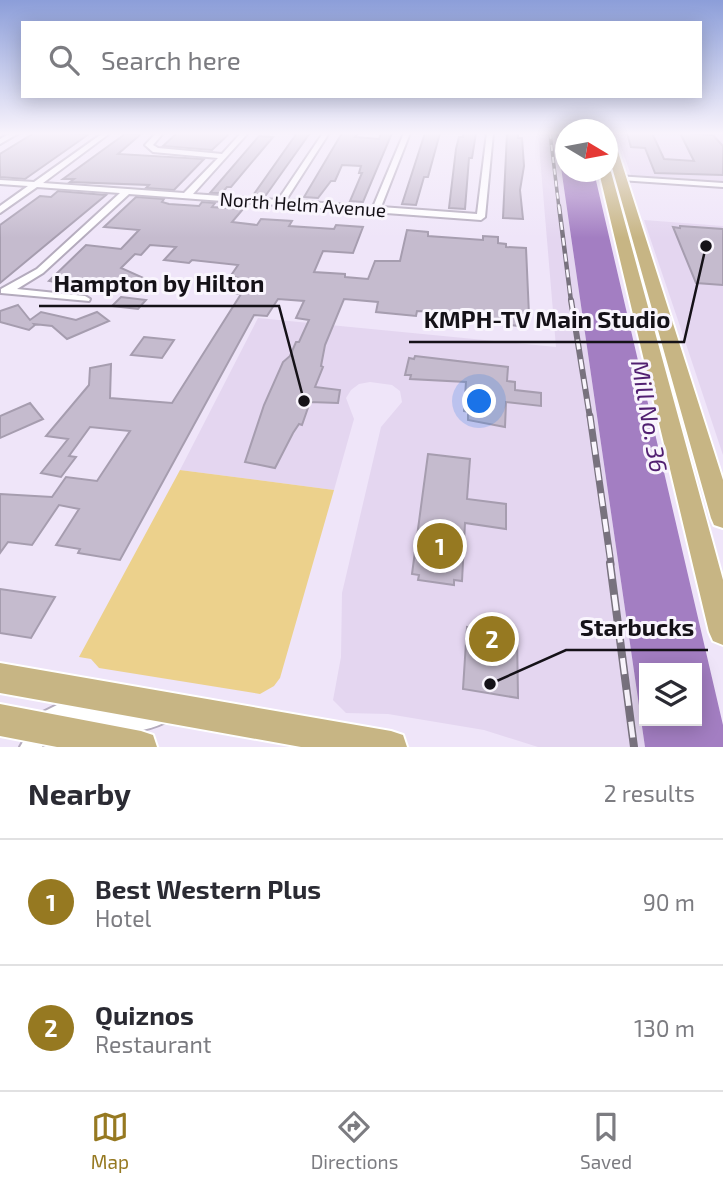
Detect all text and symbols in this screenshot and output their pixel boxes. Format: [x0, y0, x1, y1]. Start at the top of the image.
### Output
search box [21, 21, 702, 98]
icon: search [45, 41, 83, 79]
text: Search here [101, 44, 241, 75]
north arrow [555, 119, 618, 182]
street label: North Helm Avenue [219, 187, 387, 221]
callout: Hampton by Hilton [39, 261, 279, 306]
text: Hampton by Hilton [54, 268, 264, 297]
callout: KMPH-TV Main Studio [409, 297, 684, 342]
text: KMPH-TV Main Studio [424, 304, 670, 333]
water label: Mill No. 36 [626, 357, 674, 475]
your location [462, 384, 496, 418]
pin: 1 [417, 520, 463, 572]
callout: Starbucks [566, 605, 708, 650]
text: Starbucks [580, 612, 694, 641]
pin: 2 [469, 613, 515, 665]
map controls [639, 663, 702, 726]
button: layers [639, 663, 702, 726]
text: Nearby [28, 775, 131, 811]
text: 2 results [604, 779, 695, 807]
text: Best Western Plus [95, 873, 321, 904]
text: 1 [46, 888, 56, 916]
text: 90 m [643, 888, 695, 916]
text: Hotel [95, 904, 151, 932]
text: Quiznos [95, 999, 194, 1030]
text: 2 [44, 1014, 58, 1042]
text: 130 m [634, 1014, 695, 1042]
text: Restaurant [95, 1030, 212, 1058]
tab: Map [91, 1108, 129, 1173]
tab: Directions [311, 1108, 398, 1173]
tab: Saved [580, 1108, 632, 1173]

